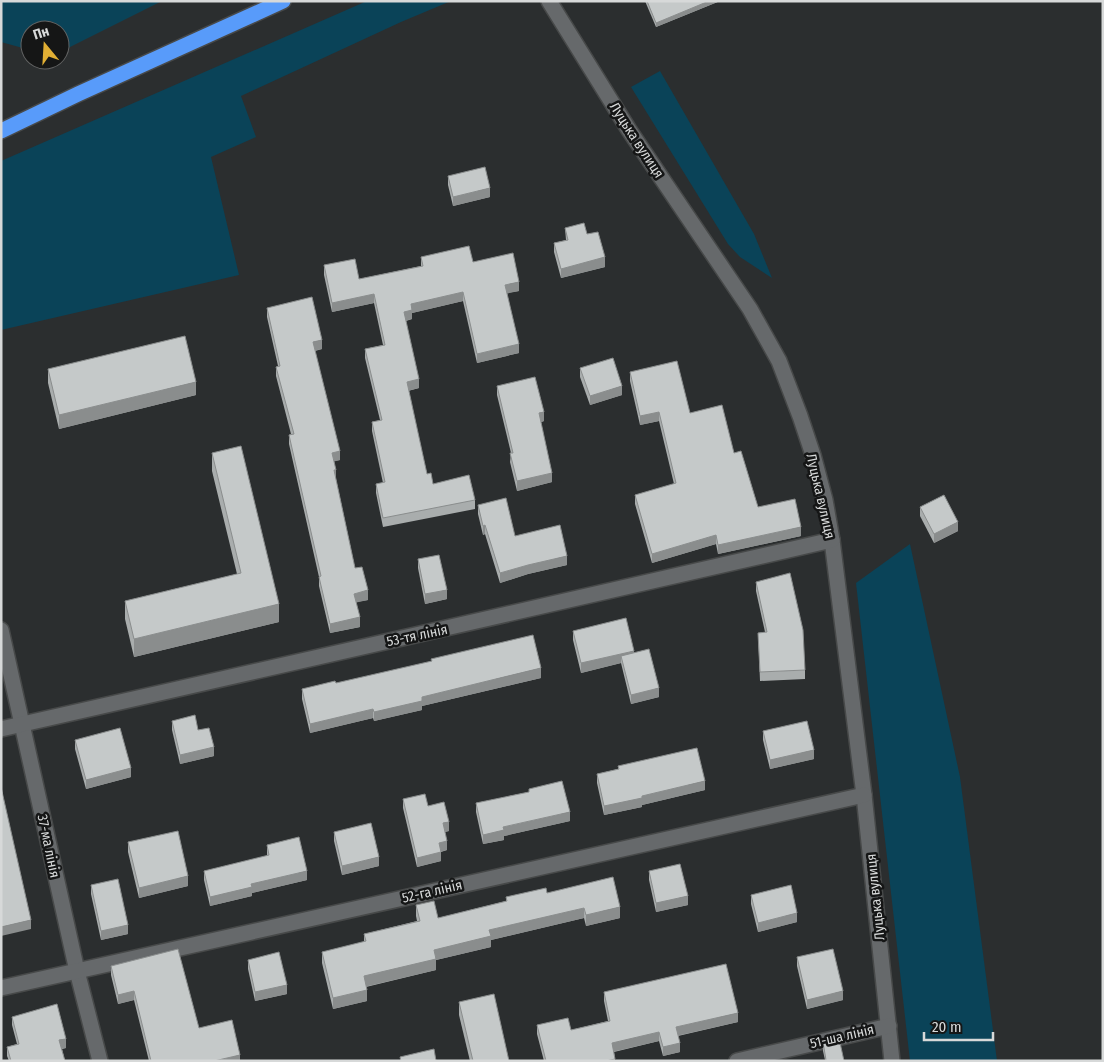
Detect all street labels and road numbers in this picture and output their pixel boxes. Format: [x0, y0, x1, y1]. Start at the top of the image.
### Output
street label: Луцька вулиця [606, 99, 667, 181]
street label: Луцька вулиця [802, 452, 839, 540]
street label: 53-тя лінія [385, 621, 449, 650]
street label: 37-ма лінія [34, 813, 64, 879]
street label: Луцька вулиця [863, 853, 888, 941]
street label: 52-га лінія [400, 876, 464, 907]
street label: 51-ша лінія [808, 1021, 876, 1052]

